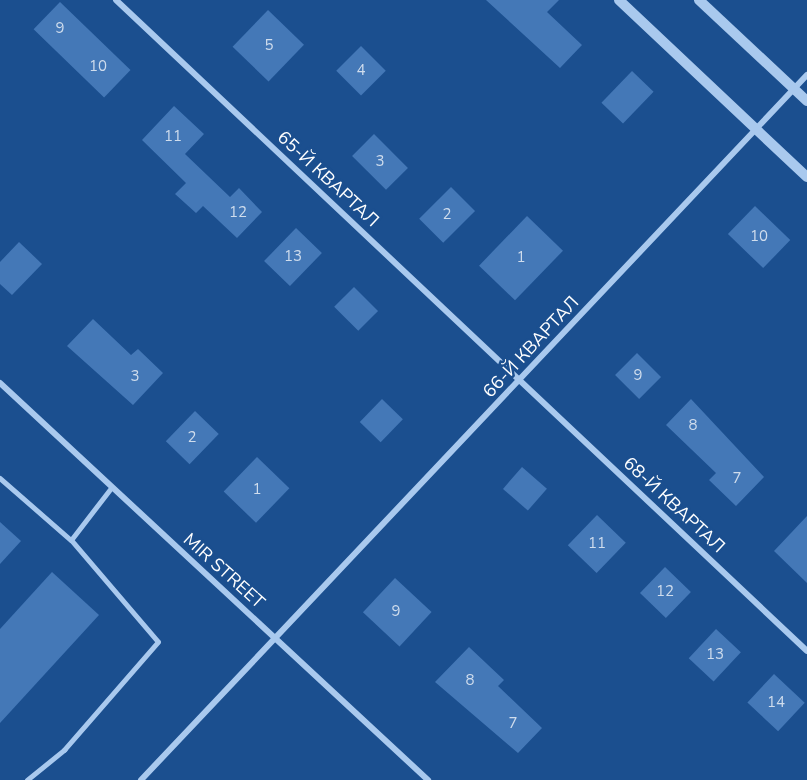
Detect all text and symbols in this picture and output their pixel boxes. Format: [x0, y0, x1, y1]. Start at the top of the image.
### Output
house number: 9 [56, 20, 64, 38]
house number: 5 [265, 37, 273, 55]
house number: 10 [89, 58, 107, 76]
house number: 4 [357, 62, 365, 80]
street label: 65-Й КВАРТАЛ [273, 127, 383, 231]
house number: 11 [164, 128, 182, 146]
house number: 3 [376, 153, 384, 171]
house number: 12 [229, 204, 247, 222]
house number: 2 [443, 206, 451, 224]
house number: 10 [750, 228, 768, 246]
house number: 13 [284, 248, 302, 266]
house number: 1 [517, 249, 525, 267]
street label: 66-Й КВАРТАЛ [479, 292, 583, 402]
house number: 9 [634, 367, 642, 385]
house number: 3 [131, 368, 139, 386]
house number: 8 [689, 417, 697, 435]
house number: 2 [188, 429, 196, 447]
street label: 68-Й КВАРТАЛ [619, 453, 729, 557]
house number: 7 [733, 470, 741, 488]
house number: 1 [253, 481, 261, 499]
street label: MIR STREET [179, 529, 269, 613]
house number: 11 [588, 535, 606, 553]
house number: 12 [656, 583, 674, 601]
house number: 9 [392, 603, 400, 621]
house number: 13 [706, 646, 724, 664]
house number: 8 [466, 672, 474, 690]
house number: 14 [767, 694, 785, 712]
house number: 7 [509, 715, 517, 733]

